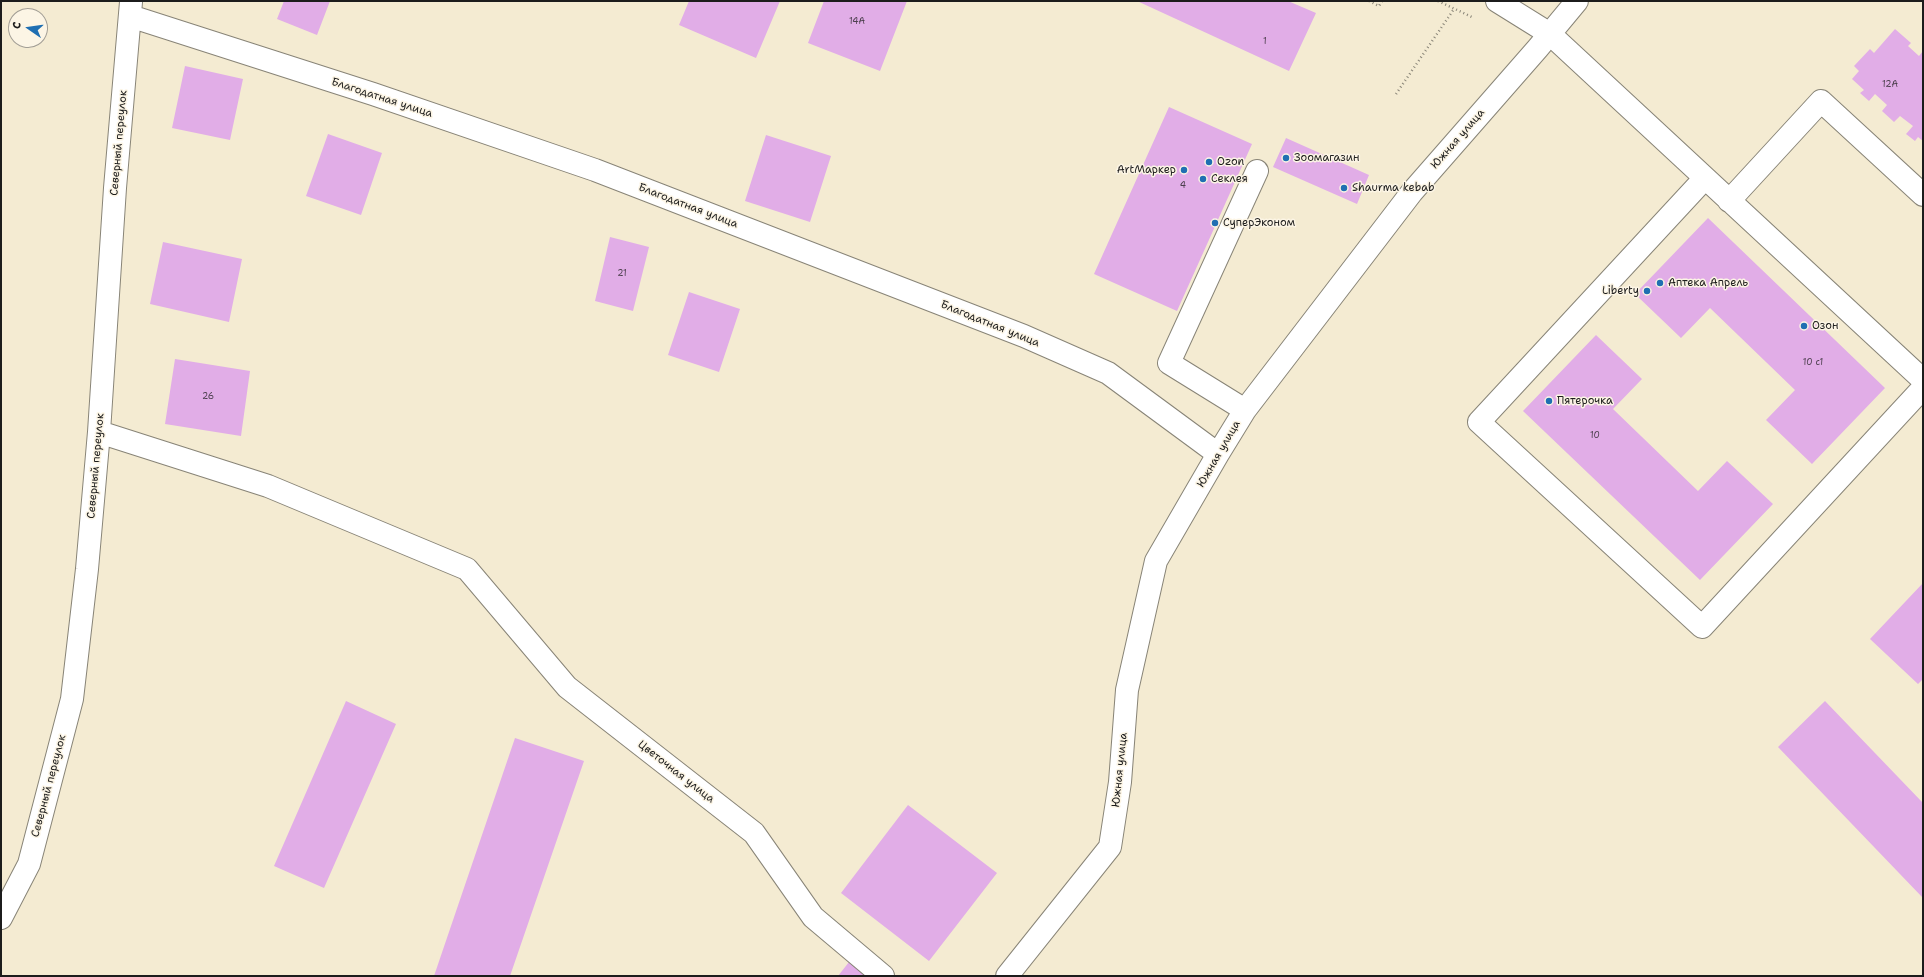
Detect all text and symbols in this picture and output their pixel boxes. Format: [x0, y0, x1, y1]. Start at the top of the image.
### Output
north arrow [8, 8, 48, 48]
house number: 14А [849, 17, 865, 27]
text: С [9, 20, 25, 30]
house number: 1 [1263, 37, 1267, 47]
street label: Благодатная улица [330, 75, 434, 121]
house number: 12А [1882, 80, 1898, 90]
street label: Северный переулок [108, 90, 130, 196]
street label: Южная улица [1428, 106, 1488, 172]
place label: Зоомагазин [1294, 151, 1359, 165]
marker: Зоомагазин [1281, 153, 1291, 163]
place label: Ozon [1217, 155, 1244, 169]
marker: Ozon [1204, 157, 1214, 167]
place label: ArtМаркер [1117, 163, 1176, 177]
marker: ArtМаркер [1179, 165, 1189, 175]
place label: Секлея [1211, 172, 1248, 186]
marker: Секлея [1198, 174, 1208, 184]
street label: Благодатная улица [636, 181, 740, 231]
house number: 4 [1180, 181, 1186, 191]
place label: Shaurma kebab [1352, 181, 1434, 195]
marker: Shaurma kebab [1339, 183, 1349, 193]
place label: СуперЭконом [1223, 216, 1295, 230]
marker: СуперЭконом [1210, 218, 1220, 228]
house number: 21 [617, 269, 627, 279]
place label: Аптека Апрель [1668, 276, 1748, 290]
marker: Аптека Апрель [1655, 278, 1665, 288]
place label: Liberty [1602, 284, 1639, 298]
marker: Liberty [1642, 286, 1652, 296]
street label: Благодатная улица [939, 298, 1041, 350]
place label: Озон [1812, 319, 1838, 333]
marker: Озон [1799, 321, 1809, 331]
house number: 10 с1 [1803, 358, 1823, 368]
house number: 26 [202, 392, 214, 402]
place label: Пятерочка [1557, 394, 1613, 408]
marker: Пятерочка [1544, 396, 1554, 406]
street label: Северный переулок [85, 413, 107, 519]
street label: Южная улица [1195, 418, 1243, 490]
house number: 10 [1590, 431, 1600, 441]
street label: Южная улица [1110, 732, 1130, 808]
street label: Северный переулок [29, 733, 69, 839]
street label: Цветочная улица [635, 738, 717, 806]

